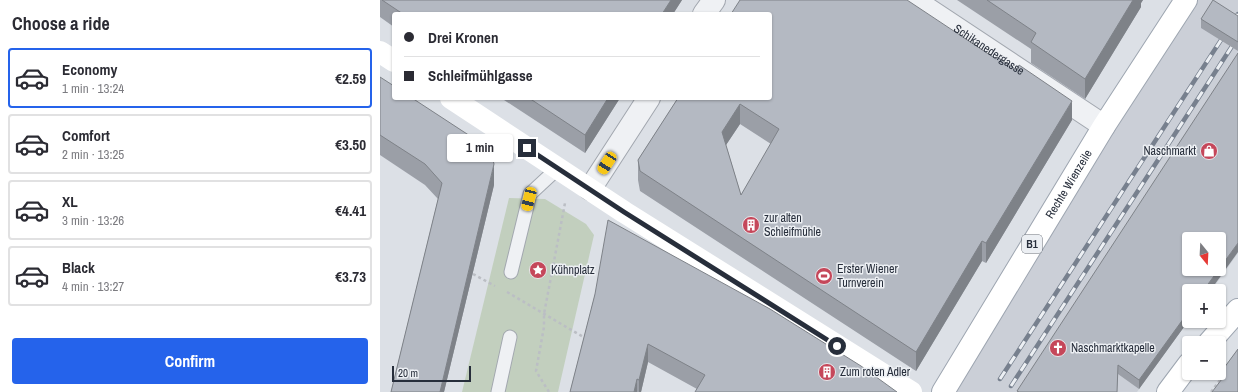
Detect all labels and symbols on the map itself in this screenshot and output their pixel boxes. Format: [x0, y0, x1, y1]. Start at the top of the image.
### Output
street label: Schikanedergasse [951, 21, 1027, 79]
callout: 1 min [447, 134, 513, 162]
route end [518, 139, 536, 157]
shop icon: Naschmarkt [1199, 141, 1219, 161]
place label: Naschmarkt [1144, 143, 1196, 159]
street label: Rechte Wienzeile [1042, 147, 1096, 222]
car [595, 150, 619, 176]
car [520, 186, 538, 212]
place label: zur alten Schleifmühle [764, 210, 821, 240]
building icon: zur alten Schleifmühle [741, 215, 761, 235]
north arrow [1182, 232, 1226, 276]
road number: B1 [1022, 235, 1042, 253]
place icon: Kühnplatz [528, 260, 548, 280]
place label: Erster Wiener Turnverein [837, 261, 898, 291]
place label: Kühnplatz [551, 262, 595, 278]
sports icon: Erster Wiener Turnverein [814, 266, 834, 286]
route start [828, 337, 846, 355]
church icon: Naschmarktkapelle [1048, 338, 1068, 358]
place label: Naschmarktkapelle [1071, 340, 1155, 356]
building icon: Zum roten Adler [817, 362, 837, 382]
scale bar [392, 364, 471, 383]
place label: Zum roten Adler [840, 364, 911, 380]

